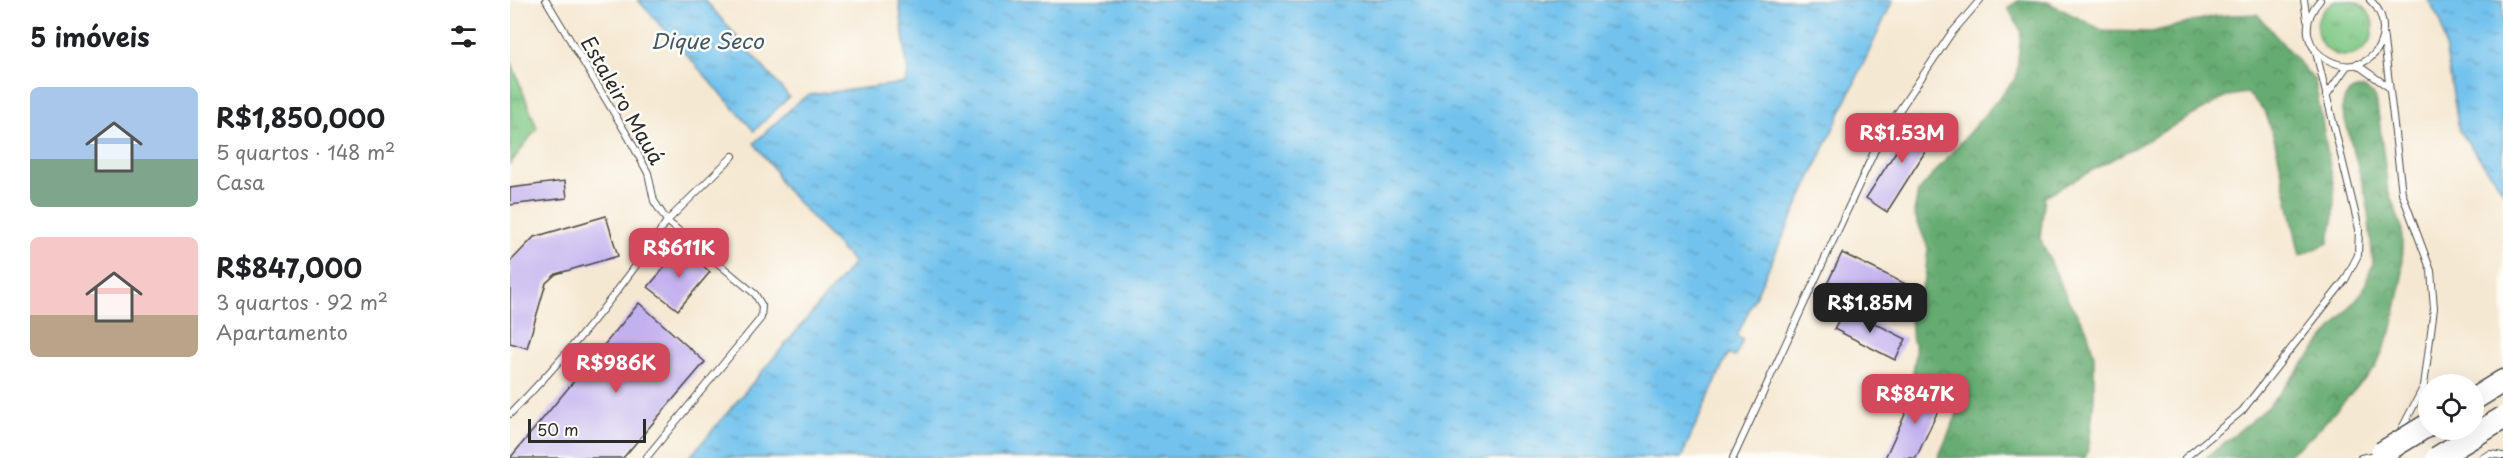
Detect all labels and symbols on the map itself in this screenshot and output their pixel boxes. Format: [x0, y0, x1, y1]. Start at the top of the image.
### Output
water label: Dique Seco [651, 24, 765, 56]
street label: Estaleiro Mauá [574, 30, 672, 170]
pin: R$1.53M [1847, 113, 1957, 164]
pin: R$611K [630, 228, 728, 279]
pin: R$1.85M [1815, 283, 1925, 334]
pin: R$986K [567, 343, 665, 394]
pin: R$847K [1866, 374, 1964, 425]
scale bar [528, 416, 646, 444]

